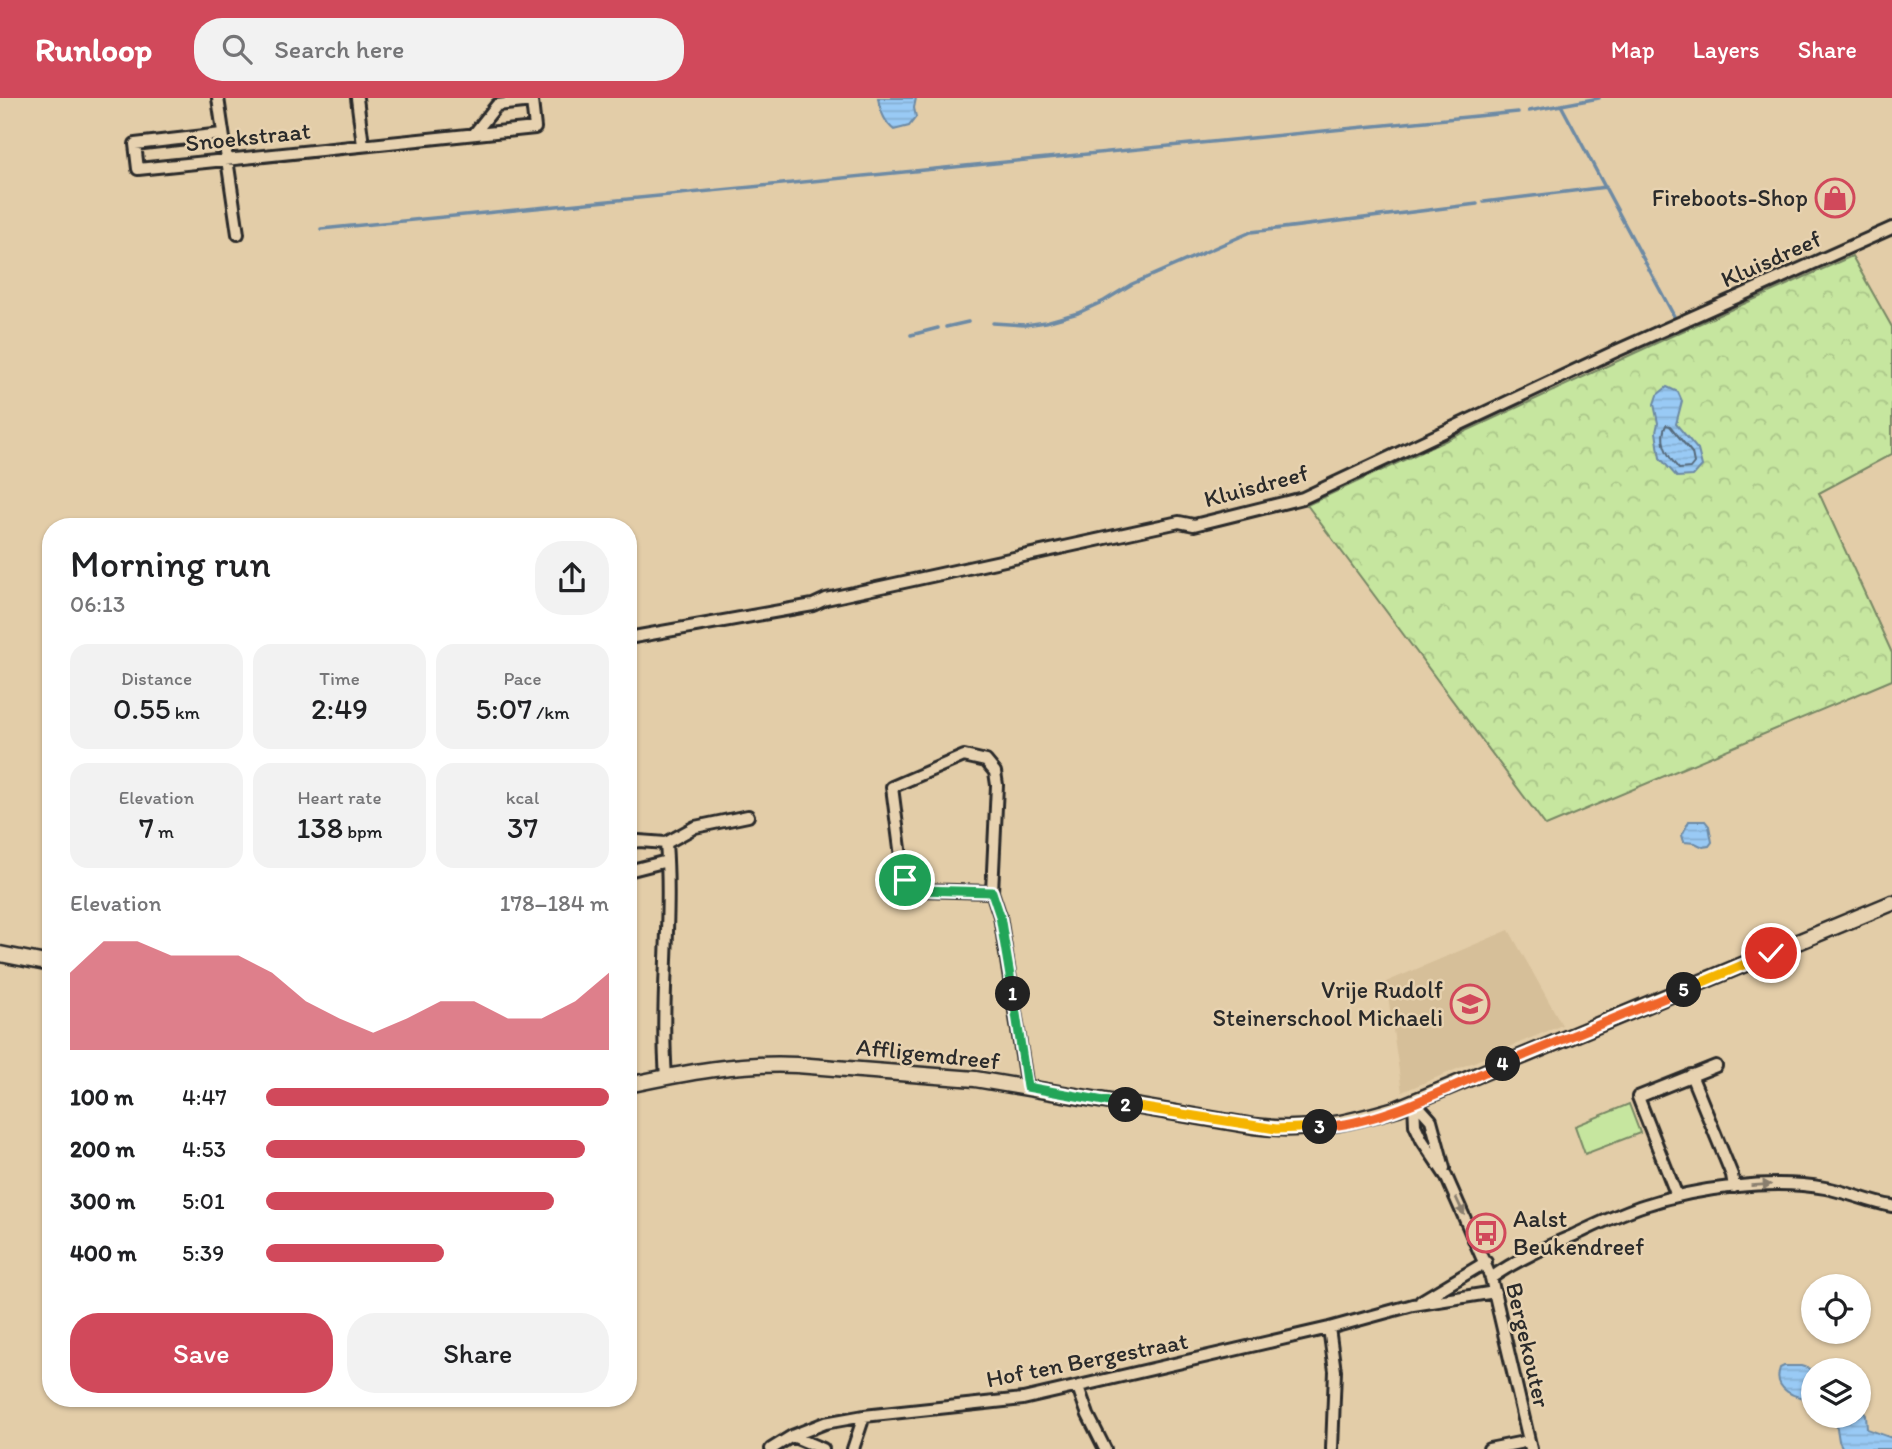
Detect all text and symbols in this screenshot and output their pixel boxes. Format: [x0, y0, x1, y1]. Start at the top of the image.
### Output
search box [194, 18, 684, 81]
text: Runloop [35, 30, 152, 69]
icon: search [218, 30, 256, 68]
text: Search here [274, 33, 405, 65]
text: Map [1611, 35, 1655, 64]
text: Layers [1693, 35, 1760, 64]
text: Share [1798, 35, 1857, 64]
street label: Snoekstraat [184, 116, 312, 157]
shop icon: Fireboots-Shop [1814, 177, 1856, 219]
place label: Fireboots-Shop [1652, 183, 1808, 212]
street label: Kluisdreef [1716, 224, 1826, 294]
street label: Kluisdreef [1201, 458, 1311, 513]
text: Morning run [70, 541, 271, 587]
button: share [535, 541, 609, 615]
text: 06:13 [70, 590, 125, 618]
text: Distance [121, 667, 192, 690]
text: Time [319, 667, 360, 690]
text: Pace [503, 667, 542, 690]
text: 0.55 [113, 690, 170, 727]
text: 2:49 [311, 690, 368, 727]
text: 5:07 [476, 690, 532, 727]
text: km [170, 701, 200, 724]
text: /km [532, 701, 569, 724]
text: Elevation [119, 786, 194, 809]
text: Heart rate [297, 786, 382, 809]
text: kcal [506, 786, 539, 809]
text: 7 [139, 809, 154, 846]
text: 138 [296, 809, 343, 846]
text: 37 [507, 809, 538, 846]
text: m [154, 820, 174, 843]
text: bpm [343, 820, 383, 843]
pin [875, 850, 935, 910]
icon: arrive [886, 861, 924, 899]
text: Elevation [70, 889, 161, 917]
text: 178–184 m [500, 889, 609, 917]
pin [1741, 923, 1801, 983]
icon: check [1752, 934, 1790, 972]
pin: 5 [1666, 972, 1702, 1008]
place label: Vrije Rudolf Steinerschool Michaeli [1213, 975, 1443, 1032]
pin: 1 [996, 976, 1030, 1012]
text: 5 [1679, 978, 1688, 1001]
text: 1 [1008, 982, 1017, 1005]
school or university icon: Vrije Rudolf Steinerschool Michaeli [1449, 983, 1491, 1025]
street label: Affligemdreef [855, 1032, 1002, 1076]
pin: 4 [1486, 1046, 1520, 1082]
text: 4 [1497, 1052, 1508, 1075]
text: 100 m [70, 1083, 134, 1111]
text: 4:47 [182, 1083, 227, 1111]
pin: 2 [1108, 1088, 1144, 1122]
text: 2 [1121, 1093, 1131, 1116]
pin: 3 [1302, 1110, 1338, 1144]
text: 3 [1314, 1115, 1325, 1138]
text: 200 m [70, 1135, 135, 1163]
text: 4:53 [182, 1135, 226, 1163]
one-way arrow [1750, 1180, 1772, 1191]
text: 300 m [70, 1187, 135, 1215]
text: 5:01 [182, 1187, 225, 1215]
one-way arrow [1455, 1196, 1466, 1217]
place label: Aalst Beukendreef [1513, 1204, 1644, 1261]
bus stop icon: Aalst Beukendreef [1465, 1212, 1507, 1254]
text: 400 m [70, 1239, 137, 1267]
text: 5:39 [182, 1239, 224, 1267]
map controls [1801, 1274, 1871, 1428]
button: locate [1801, 1274, 1871, 1344]
street label: Bergekouter [1500, 1280, 1557, 1410]
button: Save [70, 1313, 333, 1393]
button: Share [347, 1313, 609, 1393]
street label: Hof ten Bergestraat [983, 1326, 1190, 1393]
button: layers [1801, 1358, 1871, 1428]

